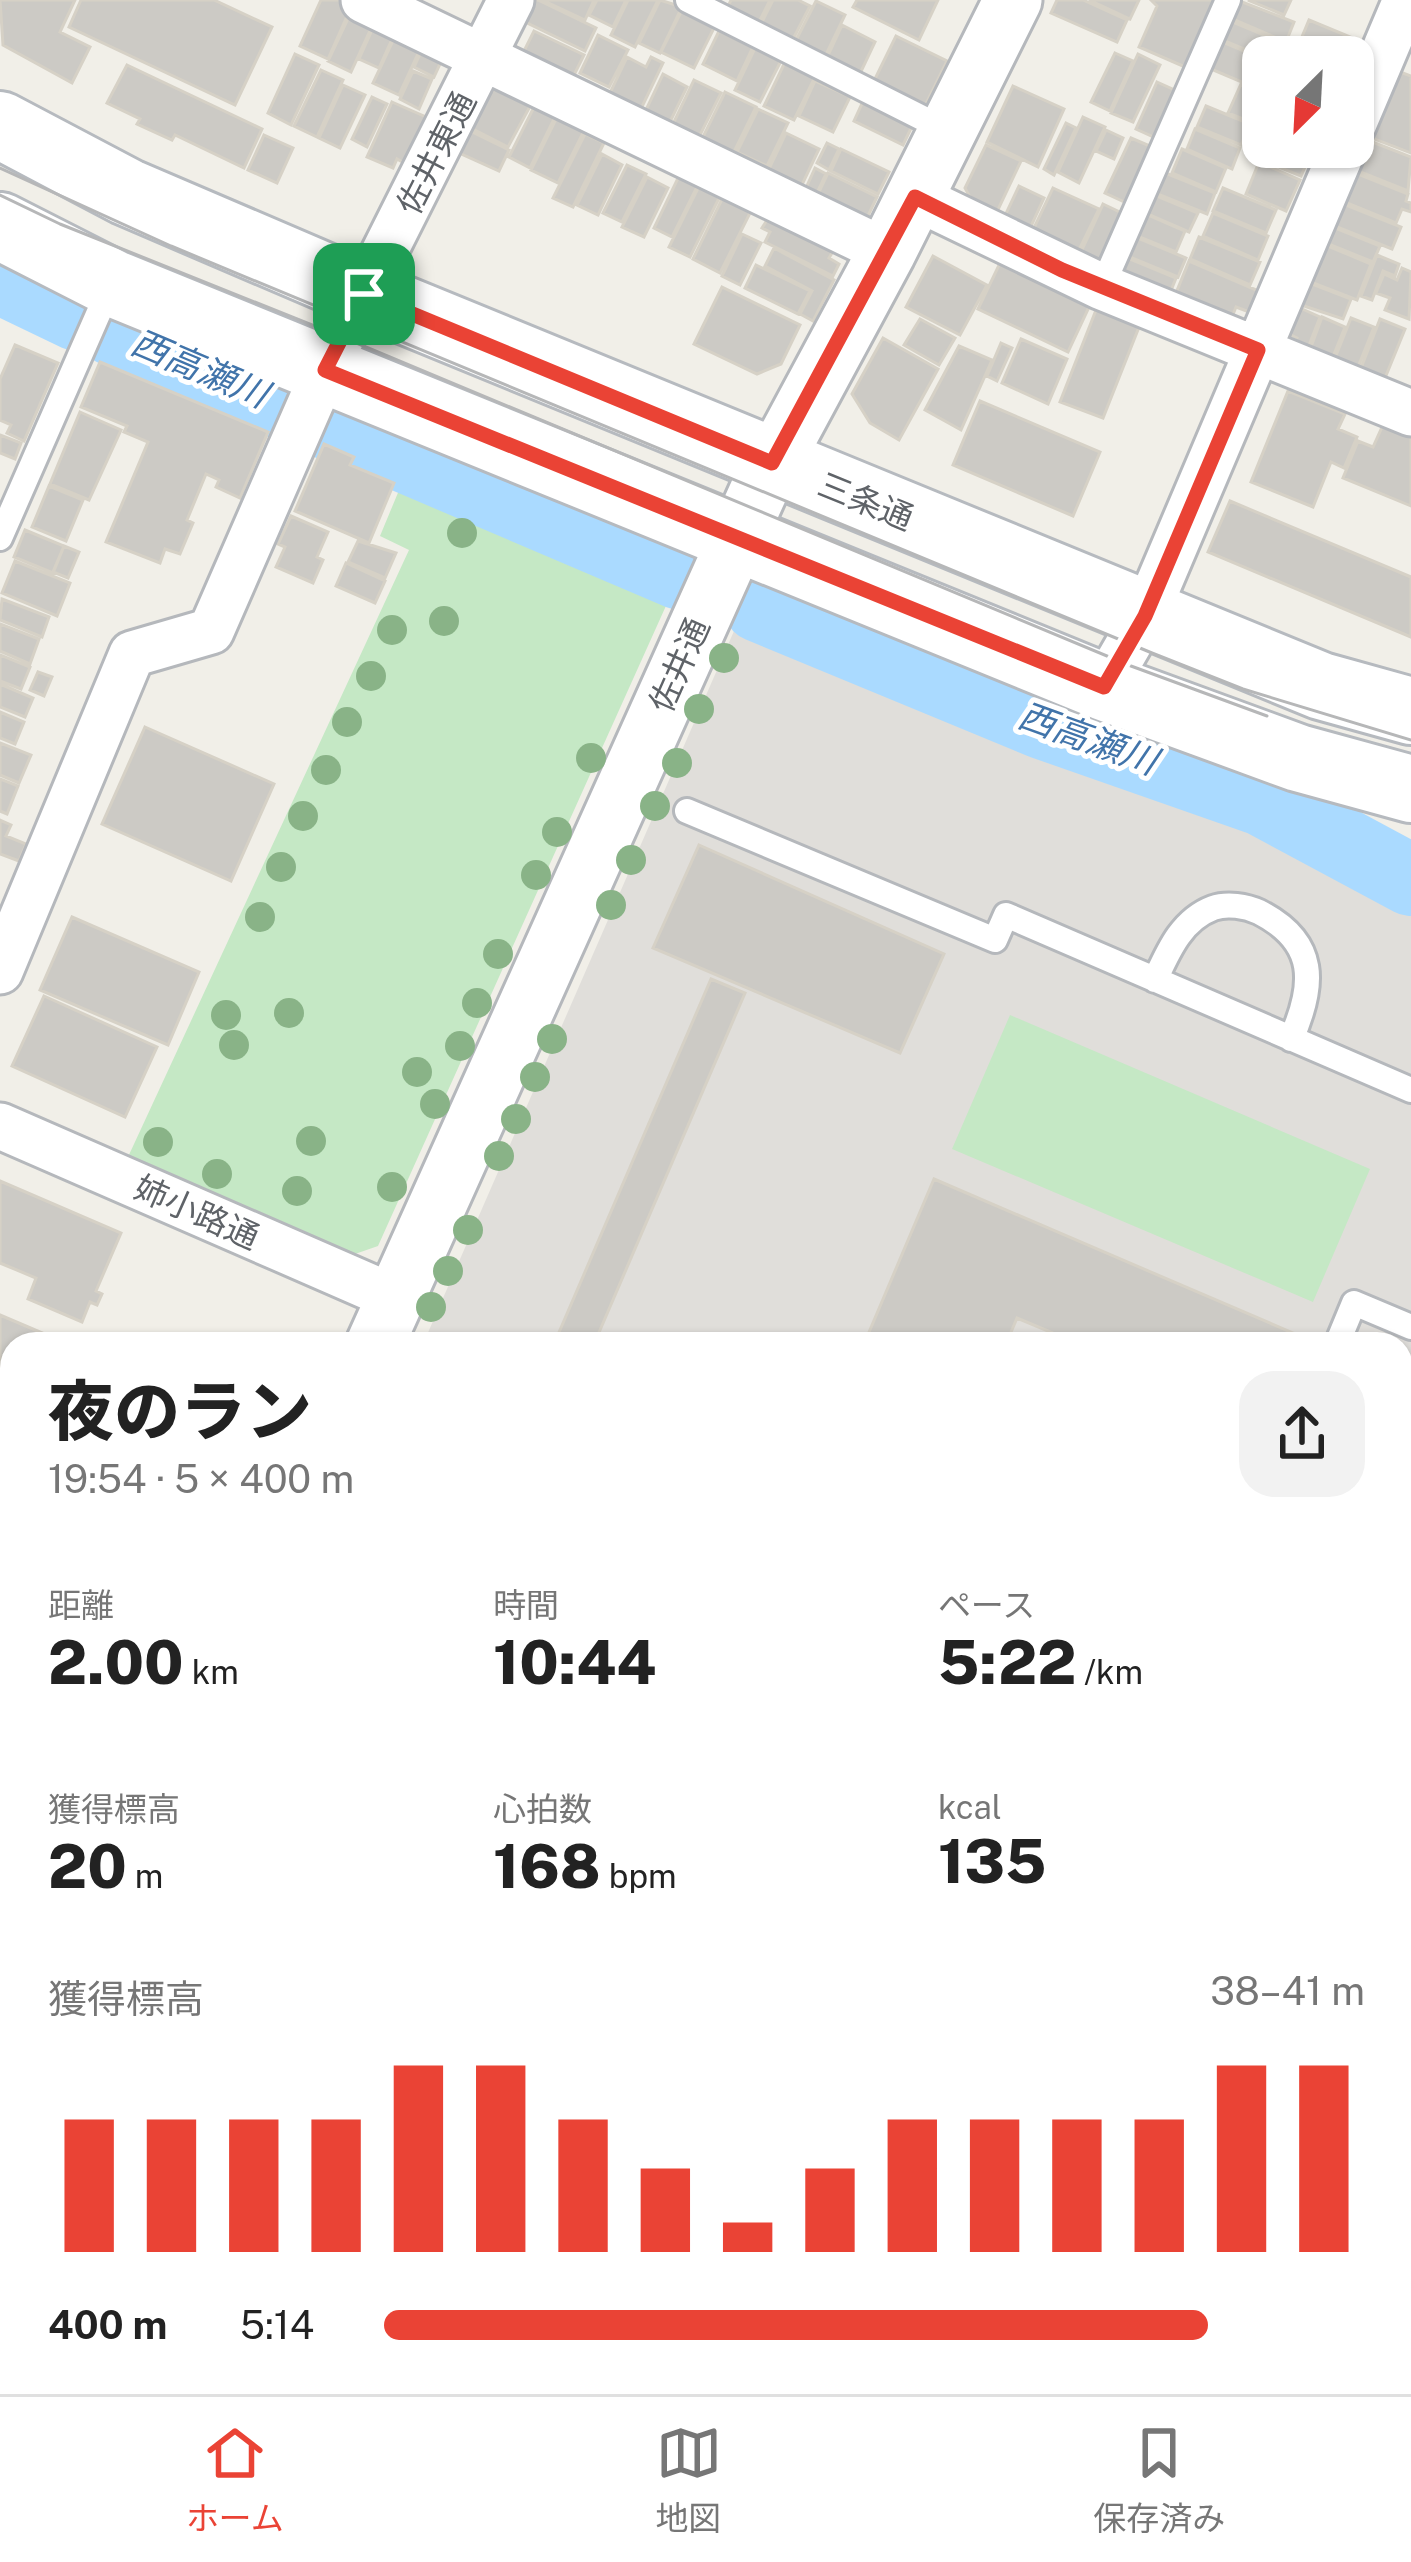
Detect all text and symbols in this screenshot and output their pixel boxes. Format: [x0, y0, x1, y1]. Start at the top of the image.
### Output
north arrow [1242, 36, 1374, 168]
map controls [1242, 36, 1374, 168]
street label: 佐井東通 [389, 86, 483, 220]
pin [313, 243, 415, 345]
icon: arrive [331, 261, 397, 327]
water label: 西高瀬川 [126, 321, 278, 417]
street label: 三条通 [813, 465, 919, 537]
street label: 佐井通 [642, 612, 716, 718]
water label: 西高瀬川 [1013, 694, 1167, 784]
street label: 姉小路通 [129, 1168, 265, 1256]
button: share [1239, 1371, 1365, 1497]
text: 夜のラン [48, 1372, 312, 1450]
text: 19:54 · 5 × 400 m [48, 1456, 354, 1502]
text: 距離 [48, 1586, 114, 1624]
text: 時間 [493, 1586, 559, 1624]
text: ペース [938, 1586, 1035, 1624]
text: 2.00 [48, 1627, 184, 1698]
text: 10:44 [493, 1627, 656, 1698]
text: 5:22 [938, 1627, 1076, 1698]
text: km [184, 1653, 239, 1691]
text: /km [1076, 1653, 1143, 1691]
text: kcal [938, 1788, 1002, 1826]
text: 獲得標高 [48, 1790, 180, 1828]
text: 心拍数 [493, 1790, 592, 1828]
text: 135 [938, 1826, 1047, 1897]
text: 20 [48, 1831, 127, 1902]
text: 168 [493, 1831, 601, 1902]
text: m [127, 1857, 163, 1895]
text: bpm [601, 1857, 677, 1895]
text: 38–41 m [1210, 1968, 1365, 2014]
text: 獲得標高 [48, 1976, 204, 2022]
text: 400 m [48, 2302, 167, 2348]
text: 5:14 [240, 2302, 314, 2348]
tab: ホーム [186, 2420, 284, 2540]
tab: 地図 [656, 2420, 722, 2540]
tab: 保存済み [1093, 2420, 1225, 2540]

